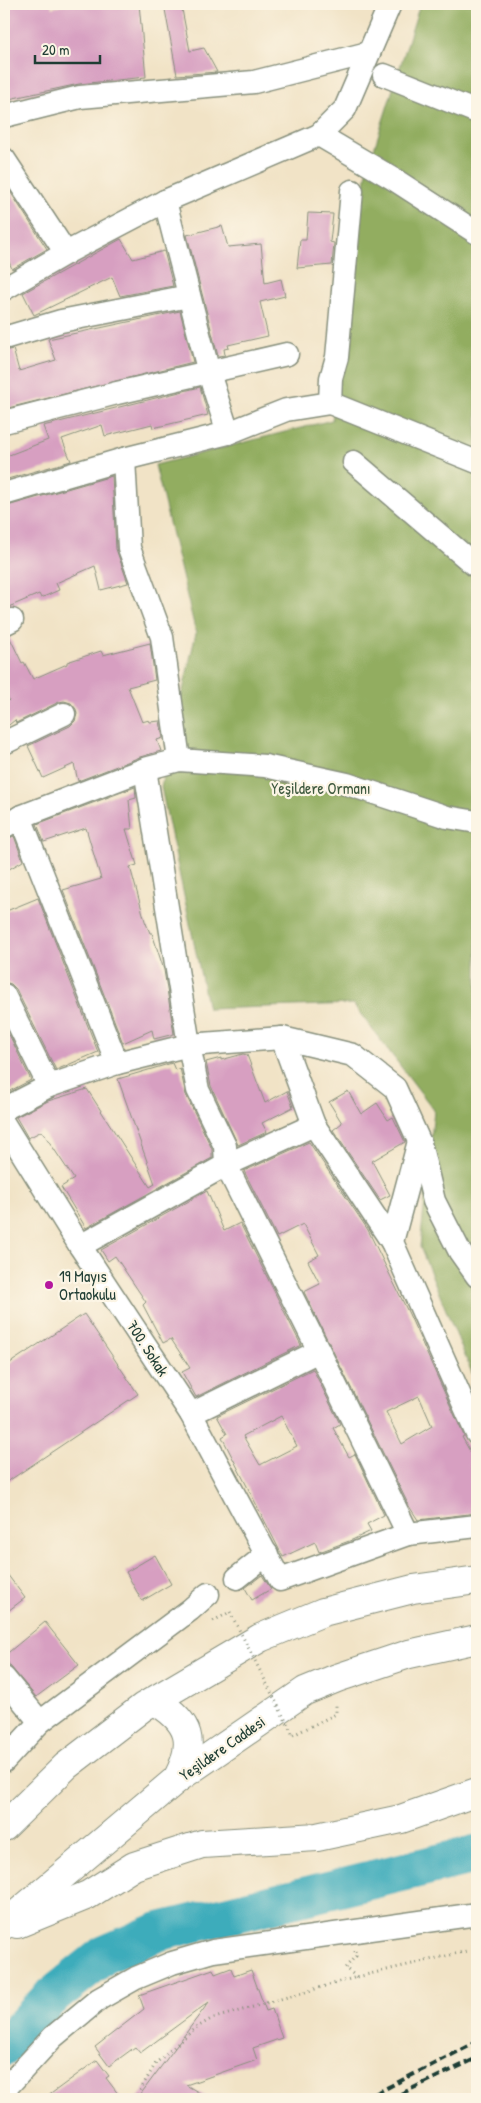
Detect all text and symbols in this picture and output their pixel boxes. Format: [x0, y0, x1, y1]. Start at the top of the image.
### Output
scale bar [35, 32, 100, 64]
text: 20 m [42, 39, 69, 60]
park label: Yeşildere Ormanı [271, 777, 371, 799]
place label: 19 Mayıs Ortaokulu [59, 1265, 117, 1305]
marker: 19 Mayıs Ortaokulu [43, 1279, 55, 1291]
street label: 700. Sokak [122, 1316, 174, 1381]
street label: Yeşildere Caddesi [175, 1710, 269, 1786]

